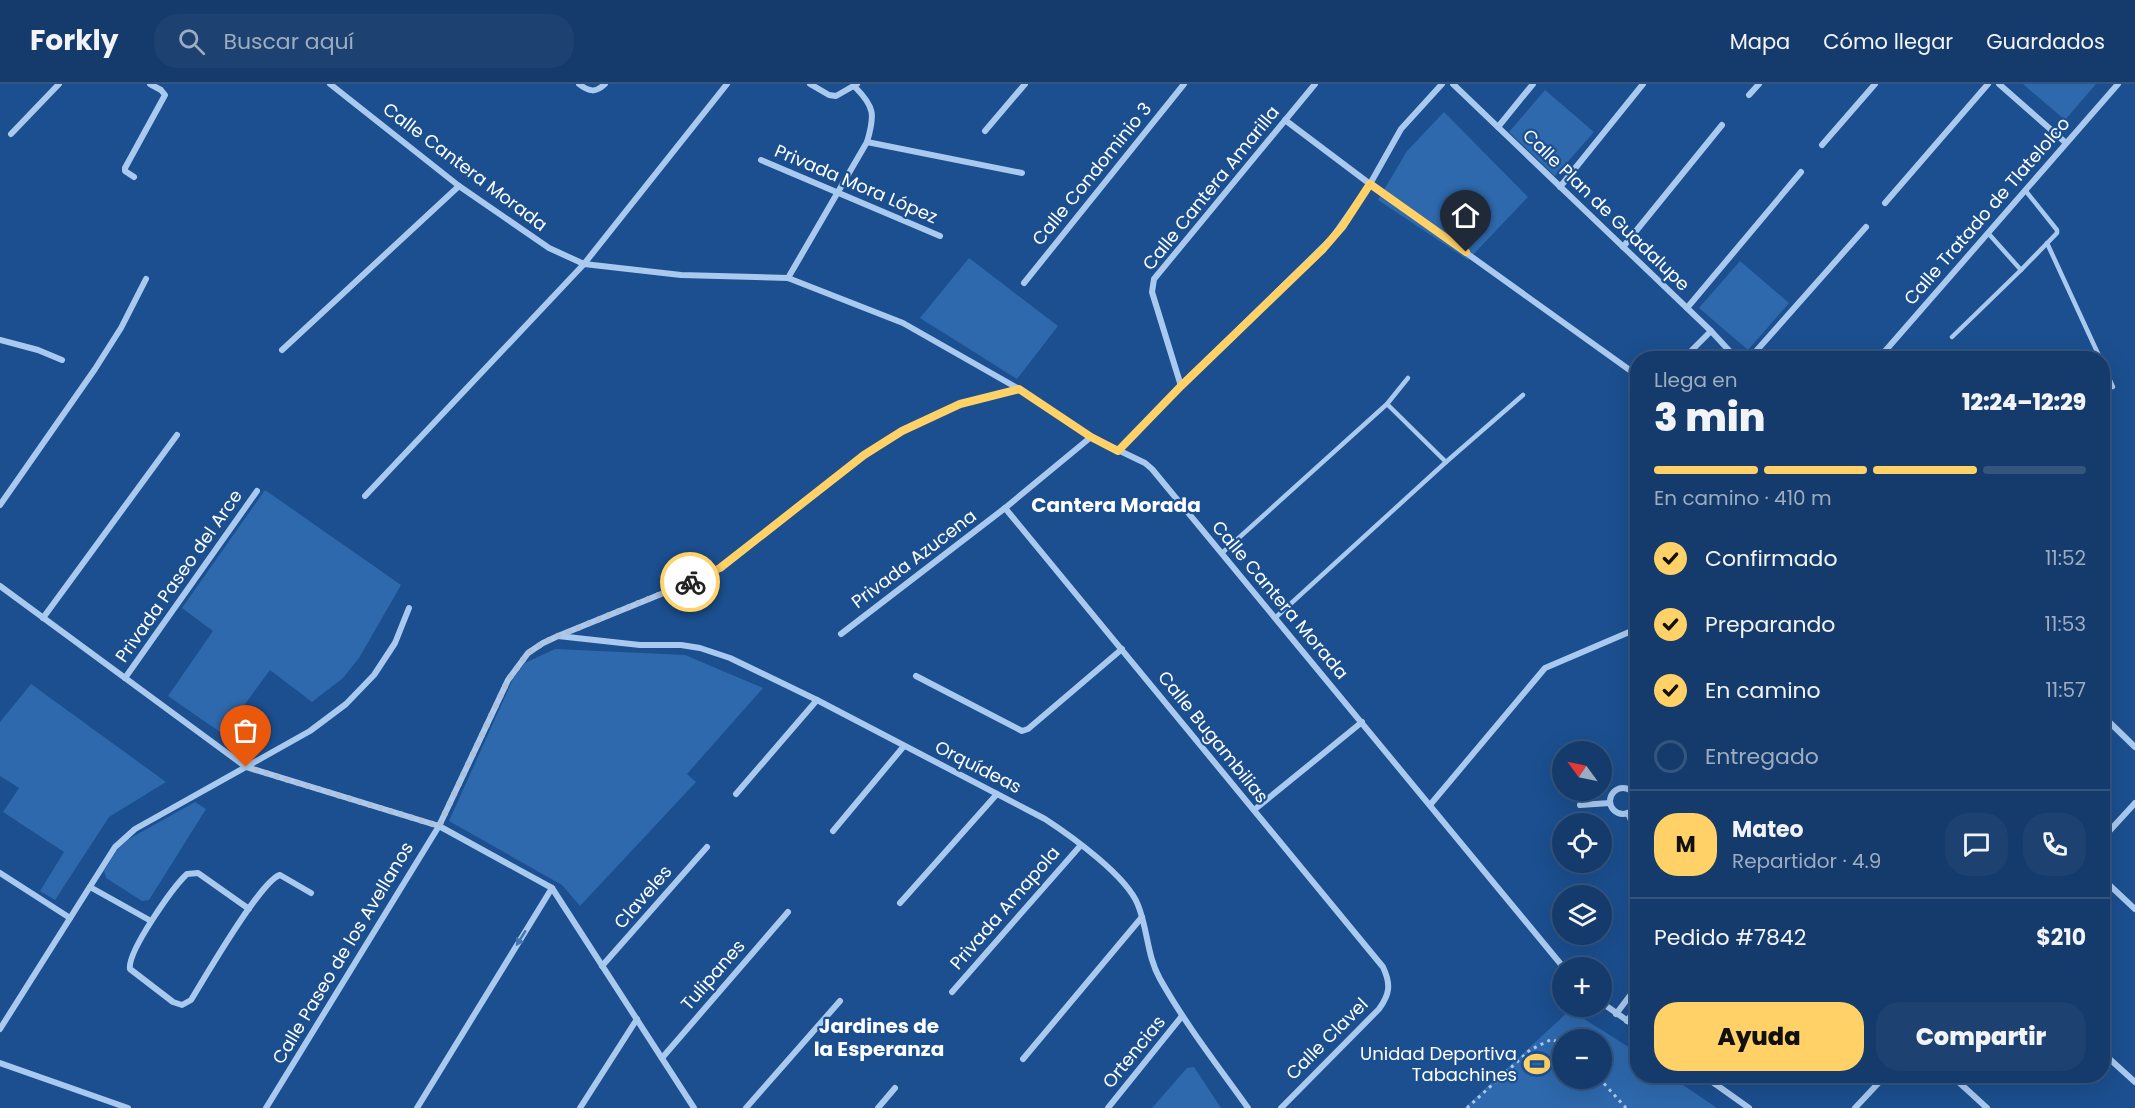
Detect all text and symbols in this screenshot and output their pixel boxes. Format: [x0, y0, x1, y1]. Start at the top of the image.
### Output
search box [154, 14, 574, 68]
text: Forkly [30, 21, 118, 60]
icon: search [175, 25, 208, 58]
text: Buscar aquí [223, 26, 354, 57]
text: Mapa [1730, 27, 1790, 56]
text: Cómo llegar [1823, 27, 1953, 56]
text: Guardados [1986, 27, 2105, 56]
street label: Calle Cantera Morada [378, 96, 553, 237]
street label: Calle Condominio 3 [1026, 97, 1157, 250]
street label: Calle Cantera Amarilla [1136, 100, 1285, 275]
street label: Calle Tratado de Tlatelolco [1898, 111, 2075, 310]
street label: Calle Plan de Guadalupe [1517, 123, 1695, 296]
street label: Privada Mora López [771, 138, 941, 229]
pin [1440, 190, 1491, 252]
icon: home [1449, 199, 1482, 232]
text: Llega en [1654, 366, 1738, 394]
text: 12:24–12:29 [1962, 387, 2086, 418]
text: 3 min [1654, 390, 1766, 445]
street label: Privada Paseo del Arce [109, 484, 248, 667]
text: En camino · 410 m [1654, 484, 1832, 512]
district label: Cantera Morada [1031, 491, 1201, 519]
street label: Privada Azucena [846, 503, 981, 614]
street label: Calle Cantera Morada [1206, 515, 1354, 684]
icon: check [1654, 542, 1687, 575]
text: Confirmado [1705, 543, 1838, 574]
text: 11:52 [2045, 544, 2086, 572]
courier [660, 552, 720, 612]
icon: bike [674, 566, 707, 599]
icon: check [1654, 608, 1687, 641]
text: Preparando [1705, 609, 1835, 640]
text: 11:53 [2045, 610, 2086, 638]
street label: Calle Bugambilias [1152, 665, 1275, 808]
icon: check [1654, 674, 1687, 707]
text: En camino [1705, 675, 1821, 706]
text: 11:57 [2045, 676, 2086, 704]
pin [220, 705, 271, 767]
icon: bag [229, 714, 262, 747]
street label: Orquídeas [931, 734, 1026, 799]
north arrow [1552, 741, 1612, 801]
map controls [1552, 741, 1612, 1089]
text: Entregado [1705, 741, 1819, 772]
button: locate [1552, 813, 1612, 873]
button: chat [1945, 813, 2008, 876]
button: phone [2023, 813, 2086, 876]
text: Mateo [1732, 814, 1804, 845]
text: M [1675, 829, 1696, 860]
street label: Calle Paseo de los Avellanos [266, 837, 419, 1069]
street label: Privada Amapola [944, 841, 1065, 975]
text: Repartidor · 4.9 [1732, 847, 1881, 875]
street label: Claveles [608, 860, 677, 934]
button: layers [1552, 885, 1612, 945]
text: Pedido #7842 [1654, 922, 1806, 953]
text: $210 [2036, 922, 2086, 953]
one-way arrow [516, 930, 527, 946]
street label: Tulipanes [675, 934, 750, 1016]
button: + [1552, 957, 1612, 1017]
street label: Calle Clavel [1280, 992, 1373, 1085]
button: Ayuda [1654, 1002, 1864, 1071]
button: Compartir [1876, 1002, 2086, 1071]
street label: Ortencias [1097, 1010, 1171, 1093]
district label: Jardines de la Esperanza [814, 1012, 944, 1063]
button: − [1552, 1029, 1612, 1089]
place label: Unidad Deportiva Tabachines [1360, 1041, 1517, 1087]
sports icon: Unidad Deportiva Tabachines [1522, 1049, 1552, 1079]

